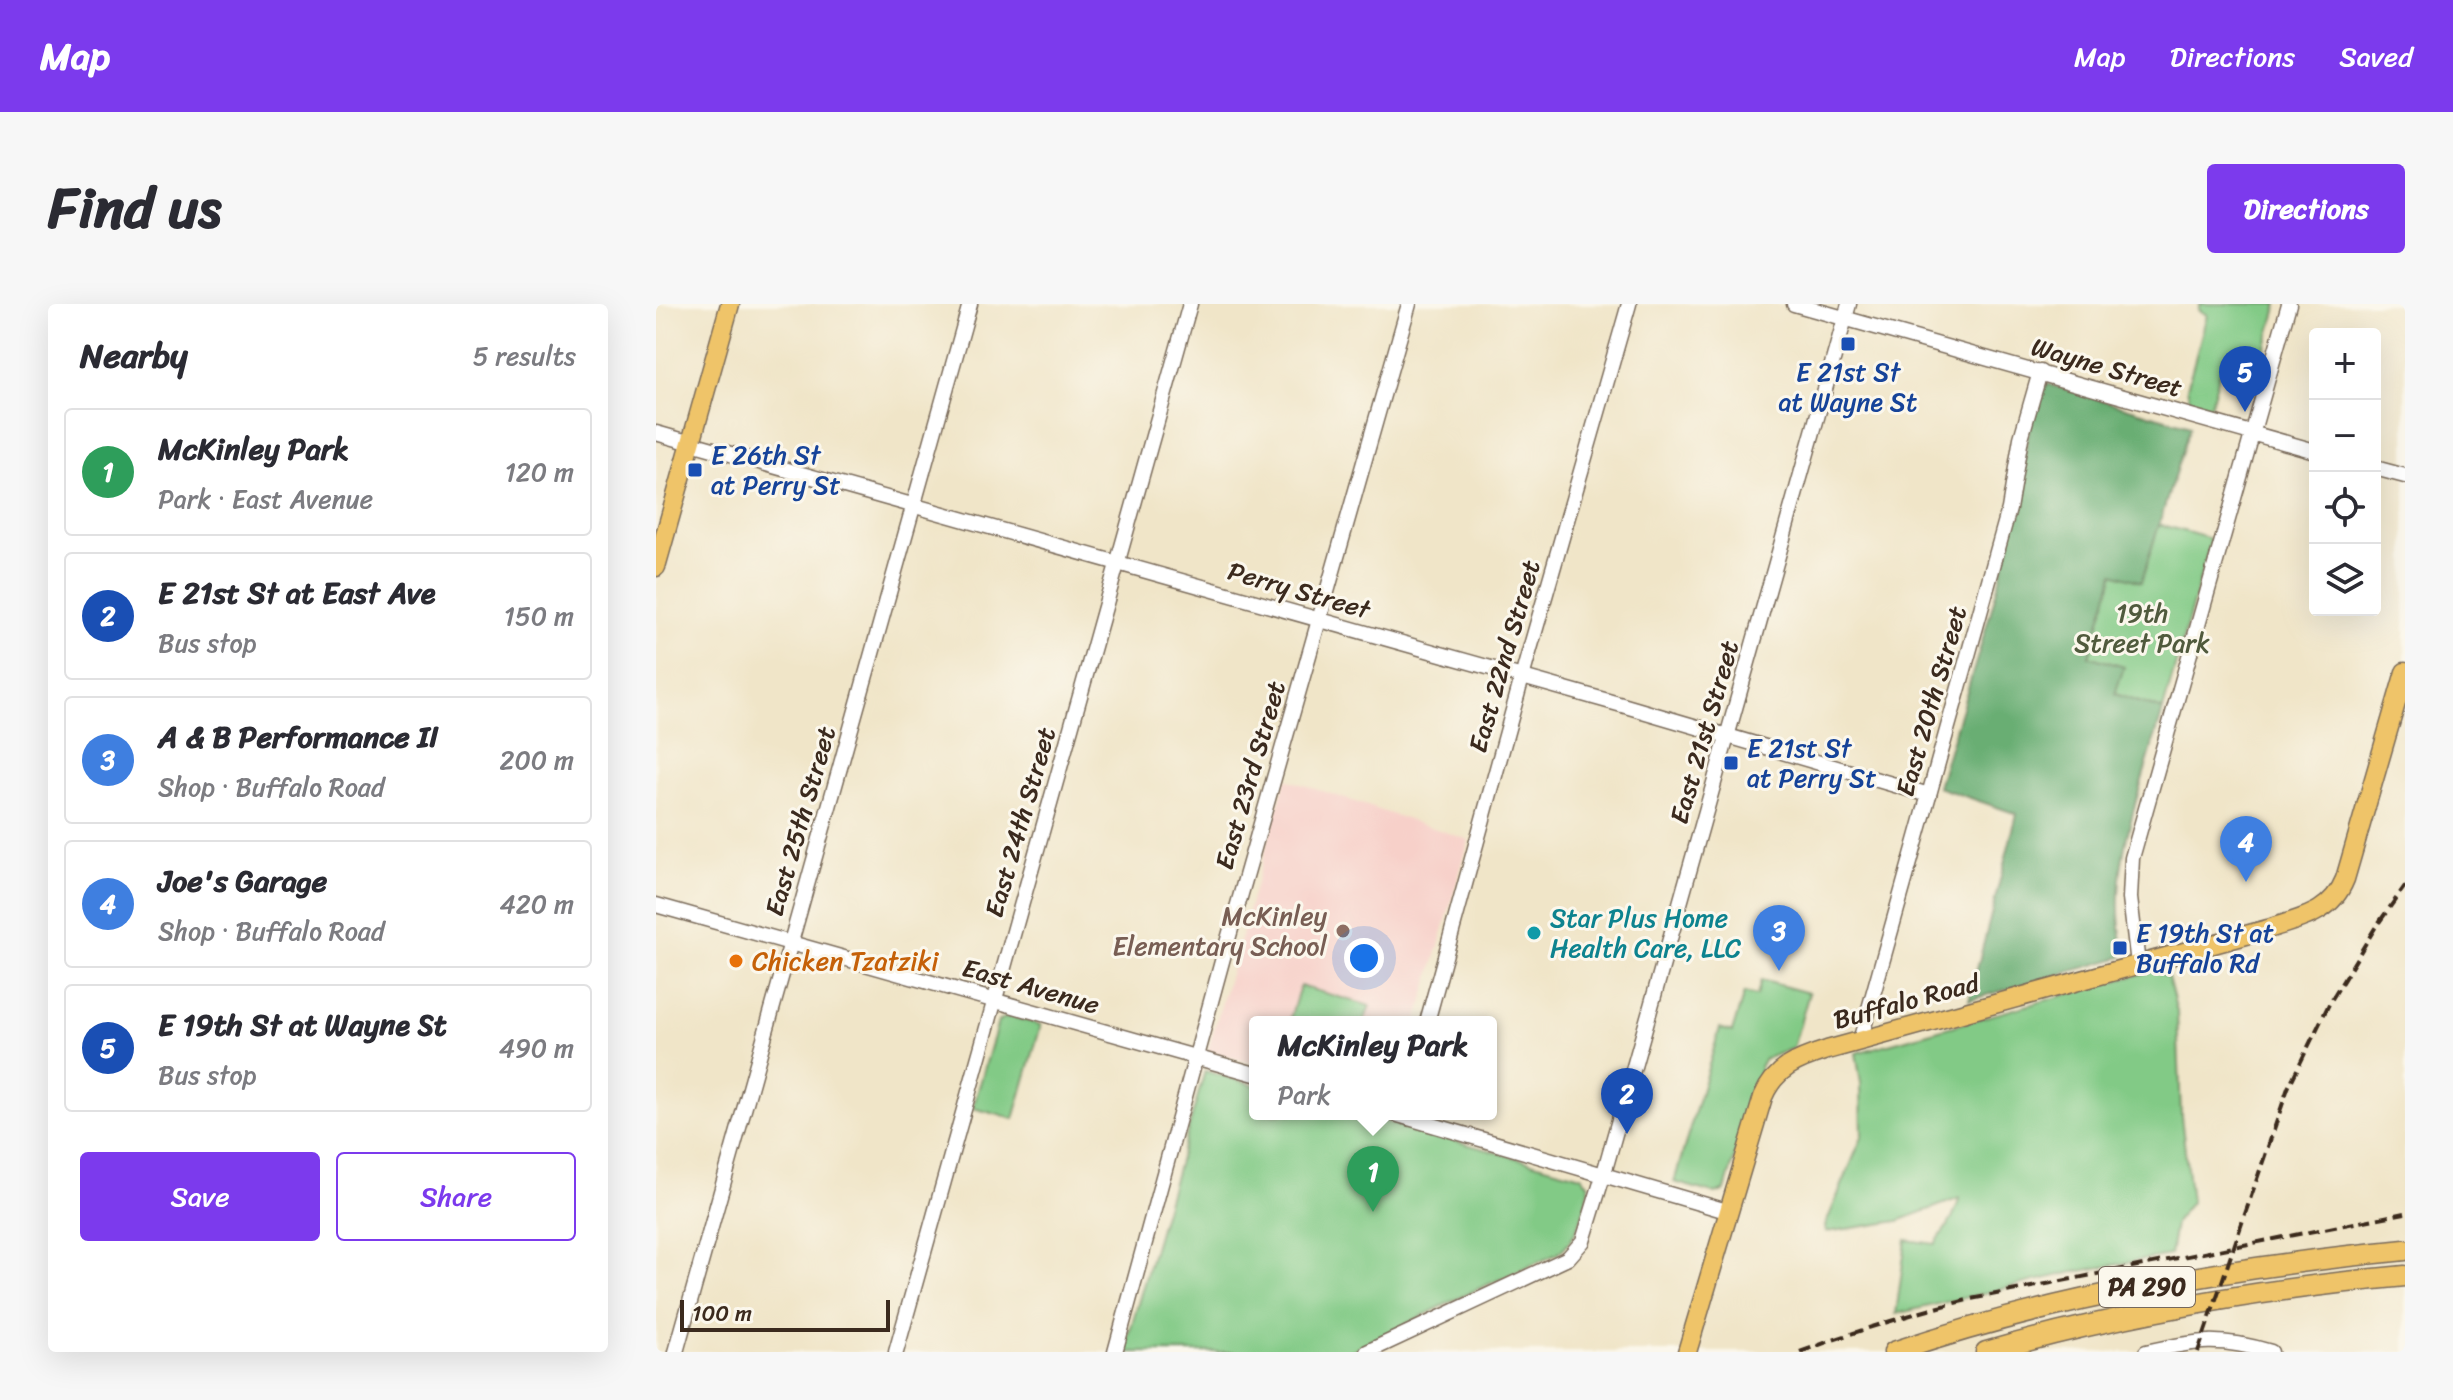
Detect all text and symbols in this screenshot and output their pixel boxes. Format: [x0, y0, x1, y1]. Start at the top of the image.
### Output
text: Map [40, 23, 110, 90]
text: Map [2074, 32, 2126, 81]
text: Directions [2170, 32, 2295, 81]
text: Saved [2339, 32, 2413, 81]
text: Find us [48, 159, 221, 258]
button: Directions [2207, 164, 2405, 253]
street label: Wayne Street [2026, 323, 2188, 411]
text: Nearby [80, 326, 188, 386]
map controls [2309, 328, 2381, 616]
button: + [2309, 328, 2381, 400]
text: 5 results [473, 333, 576, 379]
marker: E 21st St at Wayne St [1839, 335, 1857, 353]
pin: 5 [2219, 346, 2271, 412]
place label: E 21st St at Wayne St [1779, 349, 1917, 425]
button: − [2309, 400, 2381, 472]
text: McKinley Park [158, 422, 349, 476]
place label: E 26th St at Perry St [711, 432, 841, 508]
text: 1 [102, 449, 114, 495]
text: 120 m [505, 449, 574, 495]
marker: E 26th St at Perry St [686, 461, 704, 479]
button: locate [2309, 472, 2381, 544]
text: Park · East Avenue [158, 476, 373, 522]
button: layers [2309, 544, 2381, 616]
street label: Perry Street [1222, 548, 1377, 633]
street label: East 22nd Street [1455, 554, 1553, 758]
text: E 21st St at East Ave [158, 566, 435, 620]
park label: 19th Street Park [2074, 590, 2210, 666]
text: 2 [100, 593, 116, 639]
text: 150 m [504, 593, 574, 639]
street label: East 20th Street [1882, 600, 1980, 802]
text: Bus stop [158, 620, 256, 666]
street label: East 21st Street [1656, 635, 1752, 829]
street label: East 23rd Street [1201, 675, 1299, 875]
text: A & B Performance II [158, 710, 439, 764]
street label: East 25th Street [751, 721, 849, 921]
street label: East 24th Street [971, 721, 1069, 923]
place label: E 21st St at Perry St [1747, 725, 1877, 801]
text: 3 [101, 737, 115, 783]
text: 200 m [499, 737, 574, 783]
marker: E 21st St at Perry St [1722, 754, 1740, 772]
text: Shop · Buffalo Road [158, 764, 385, 810]
pin: 4 [2220, 816, 2272, 882]
text: Joe's Garage [158, 854, 327, 908]
text: 4 [100, 881, 116, 927]
text: 420 m [500, 881, 574, 927]
place label: McKinley Elementary School [1112, 893, 1328, 969]
place label: Star Plus Home Health Care, LLC [1550, 895, 1741, 971]
pin: 3 [1753, 905, 1805, 971]
text: Shop · Buffalo Road [158, 908, 385, 954]
place label: E 19th St at Buffalo Rd [2136, 910, 2274, 986]
marker: McKinley Elementary School [1334, 922, 1352, 940]
marker: Star Plus Home Health Care, LLC [1525, 924, 1543, 942]
place label: Chicken Tzatziki [752, 938, 939, 984]
your location [1344, 938, 1384, 978]
marker: E 19th St at Buffalo Rd [2111, 939, 2129, 957]
street label: East Avenue [957, 944, 1105, 1028]
marker: Chicken Tzatziki [727, 952, 745, 970]
street label: Buffalo Road [1828, 959, 1986, 1043]
text: E 19th St at Wayne St [158, 998, 447, 1052]
popup [1249, 1016, 1497, 1120]
text: McKinley Park [1278, 1018, 1468, 1072]
text: 5 [100, 1025, 116, 1071]
text: 490 m [499, 1025, 574, 1071]
text: Bus stop [158, 1052, 256, 1098]
pin: 2 [1601, 1068, 1653, 1134]
text: Park [1278, 1072, 1331, 1118]
pin: 1 [1347, 1146, 1399, 1212]
button: Save [80, 1152, 320, 1241]
button: Share [336, 1152, 576, 1241]
road number: PA 290 [2099, 1267, 2195, 1307]
text: 100 m [692, 1294, 752, 1333]
scale bar [680, 1296, 890, 1332]

